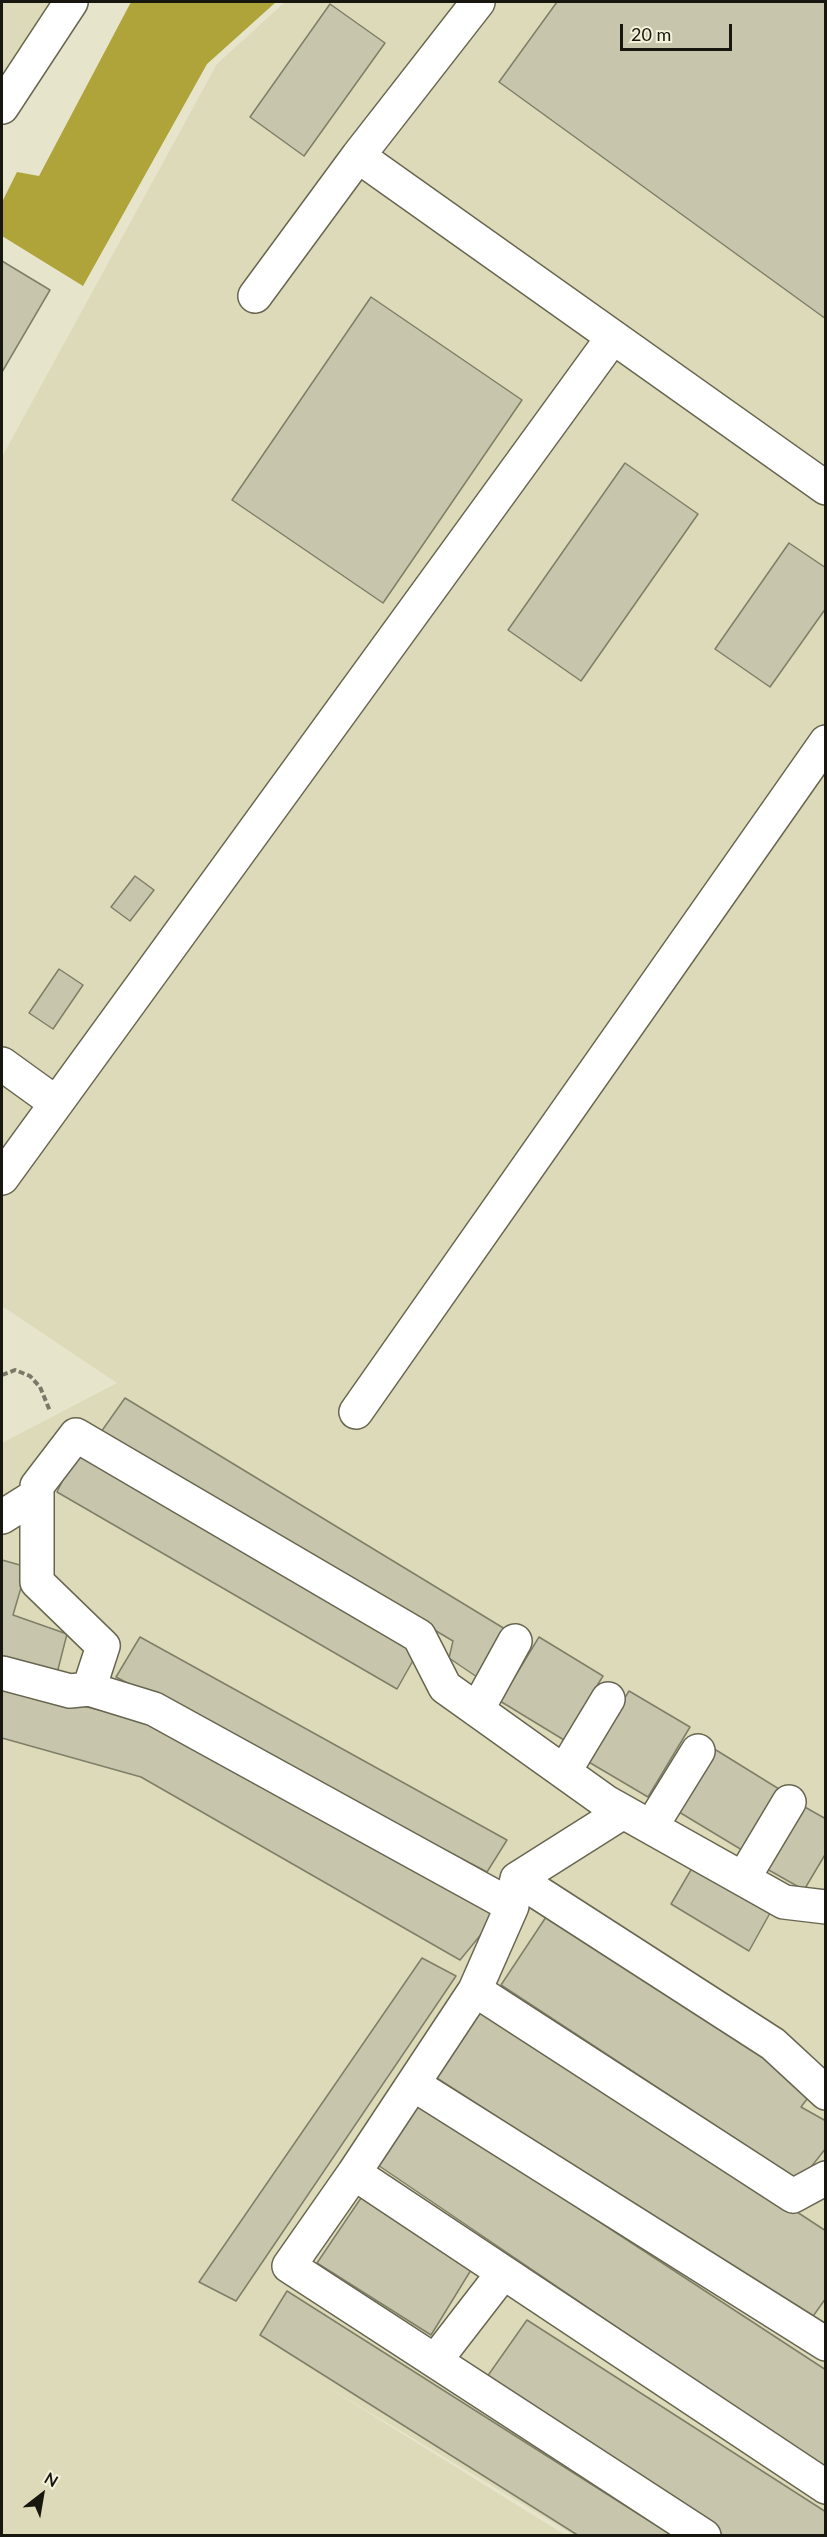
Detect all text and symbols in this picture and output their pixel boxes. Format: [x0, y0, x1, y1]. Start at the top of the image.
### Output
scale bar [623, 12, 736, 50]
text: 20 m [631, 23, 671, 45]
north arrow [12, 2465, 72, 2525]
text: N [41, 2468, 62, 2490]

